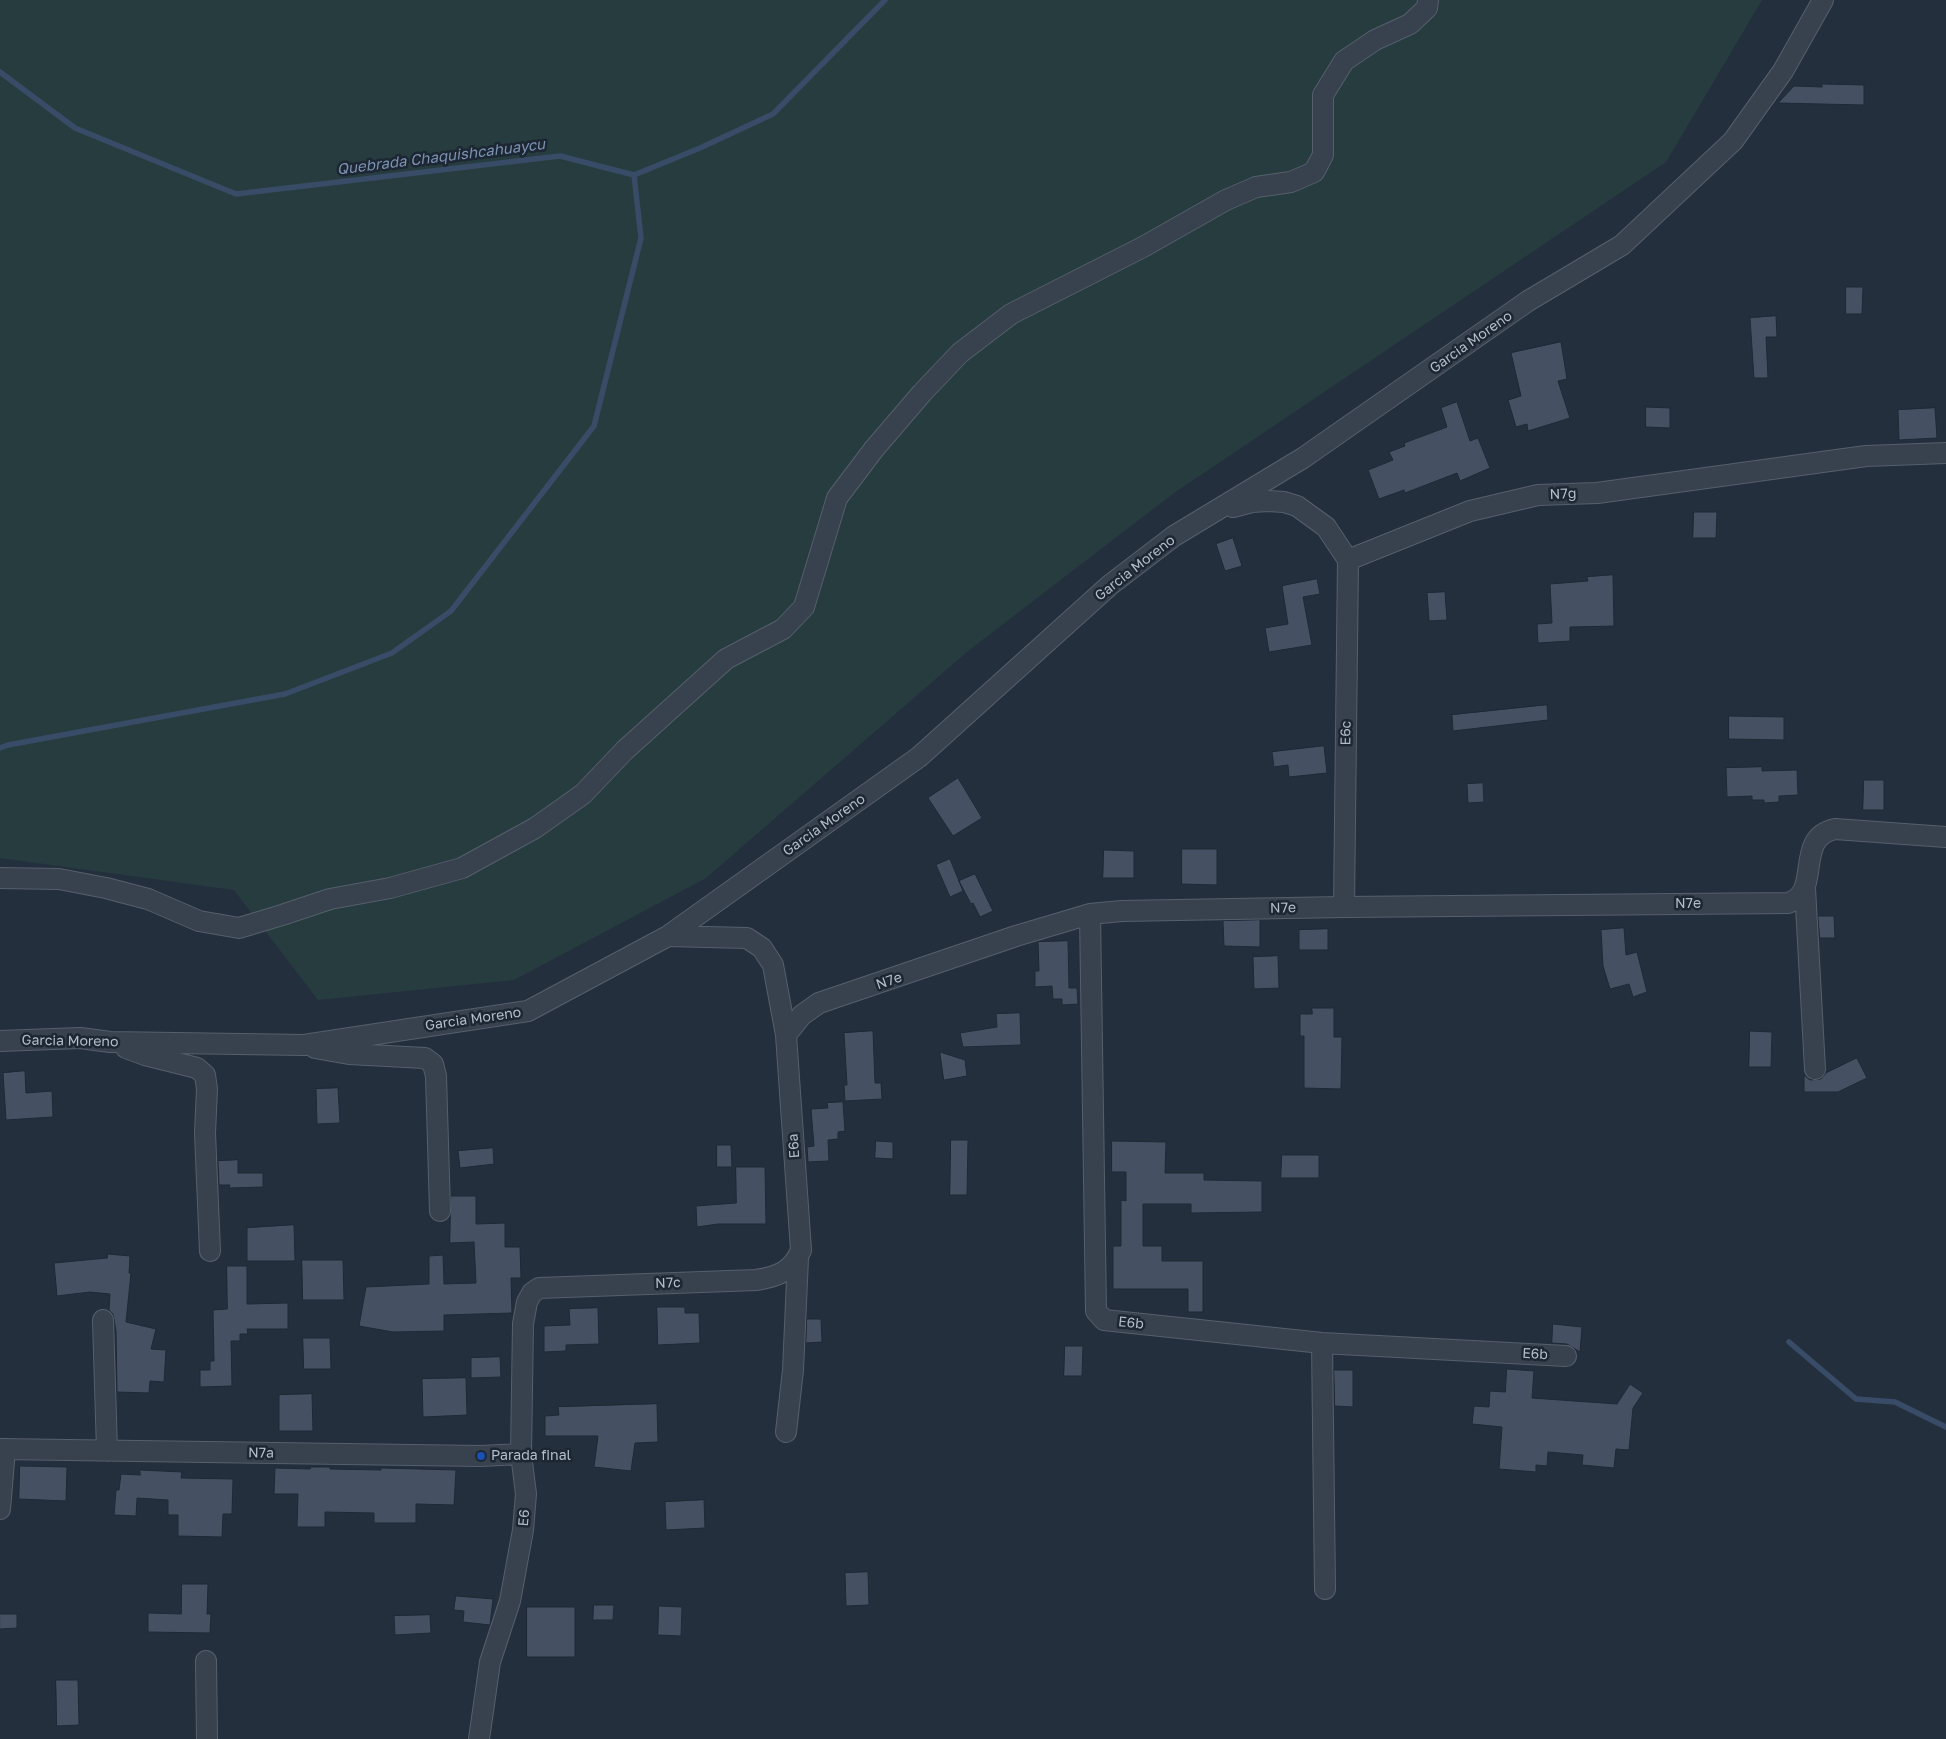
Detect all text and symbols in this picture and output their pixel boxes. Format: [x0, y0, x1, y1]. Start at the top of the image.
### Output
water label: Quebrada Chaquishcahuaycu [336, 135, 546, 179]
street label: Garcia Moreno [1427, 307, 1515, 377]
street label: N7g [1549, 485, 1577, 503]
street label: Garcia Moreno [1092, 532, 1178, 604]
street label: E6c [1337, 721, 1355, 745]
street label: Garcia Moreno [780, 790, 868, 860]
street label: N7e [1675, 896, 1701, 912]
street label: N7e [1270, 899, 1296, 917]
street label: N7e [874, 969, 904, 993]
street label: Garcia Moreno [424, 1004, 522, 1034]
street label: Garcia Moreno [21, 1032, 119, 1050]
street label: E6a [785, 1133, 803, 1159]
street label: N7c [655, 1274, 681, 1292]
street label: E6b [1117, 1313, 1145, 1333]
street label: E6b [1522, 1345, 1548, 1363]
street label: N7a [248, 1444, 274, 1462]
place label: Parada final [491, 1448, 571, 1464]
marker: Parada final [475, 1450, 487, 1462]
street label: E6 [515, 1509, 533, 1527]

